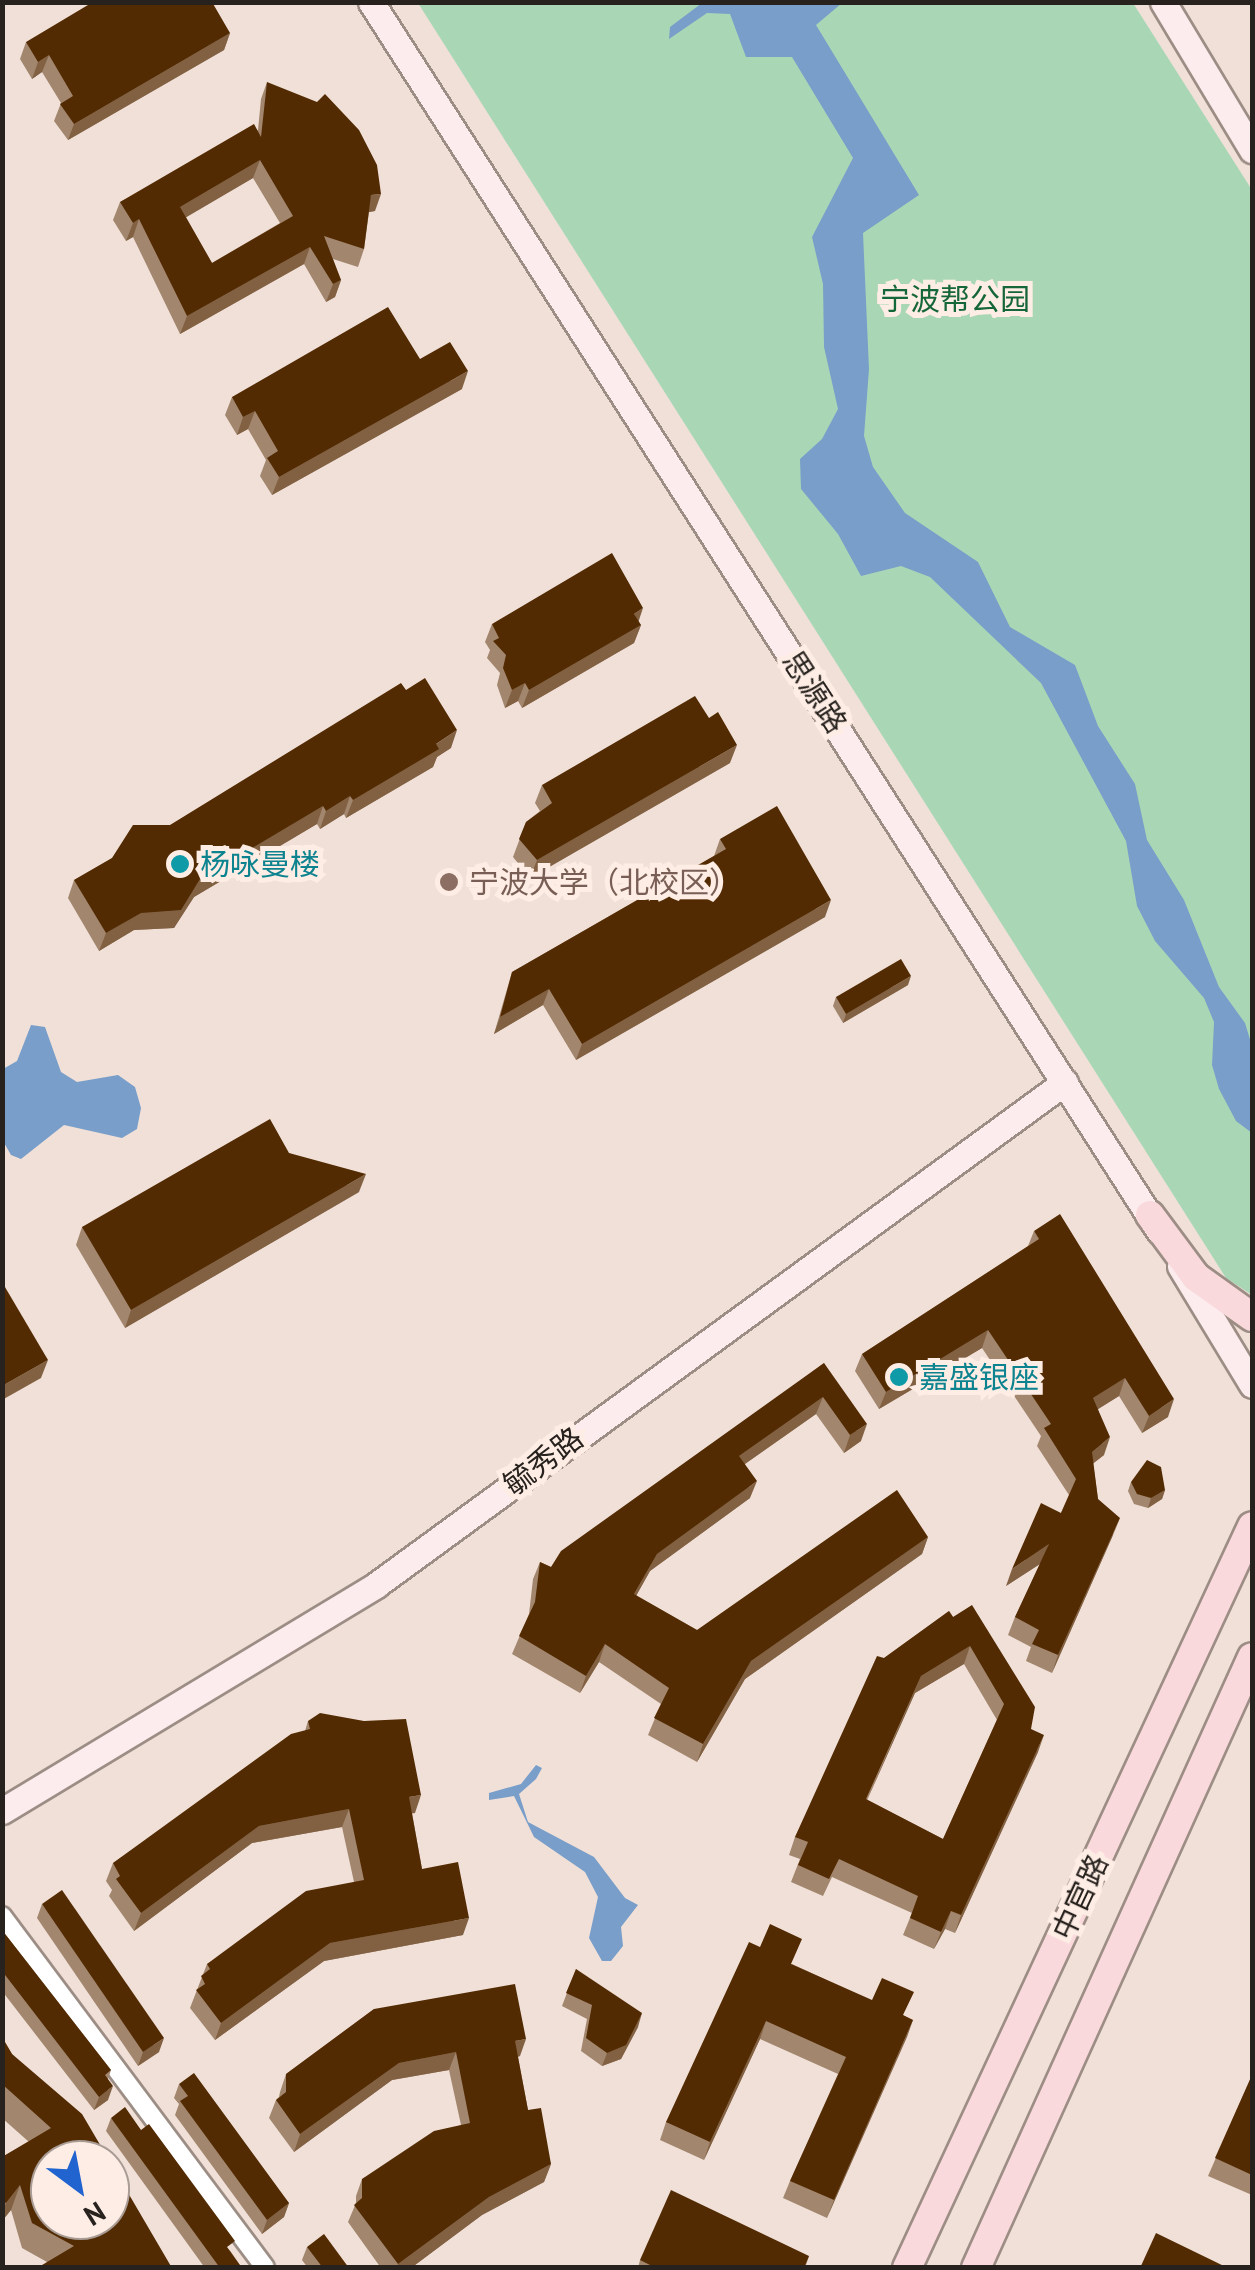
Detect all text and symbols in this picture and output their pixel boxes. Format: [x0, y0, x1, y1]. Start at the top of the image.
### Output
park label: 宁波帮公园 [880, 281, 1030, 317]
street label: 思源路 [775, 644, 855, 740]
place label: 杨咏曼楼 [200, 846, 320, 882]
marker: 杨咏曼楼 [169, 853, 191, 875]
place label: 宁波大学（北校区） [469, 864, 739, 900]
marker: 宁波大学（北校区） [438, 871, 460, 893]
place label: 嘉盛银座 [919, 1359, 1039, 1395]
marker: 嘉盛银座 [888, 1366, 910, 1388]
street label: 毓秀路 [496, 1420, 590, 1502]
street label: 中官路 [1045, 1849, 1115, 1945]
north arrow [30, 2140, 130, 2240]
text: N [77, 2194, 113, 2235]

